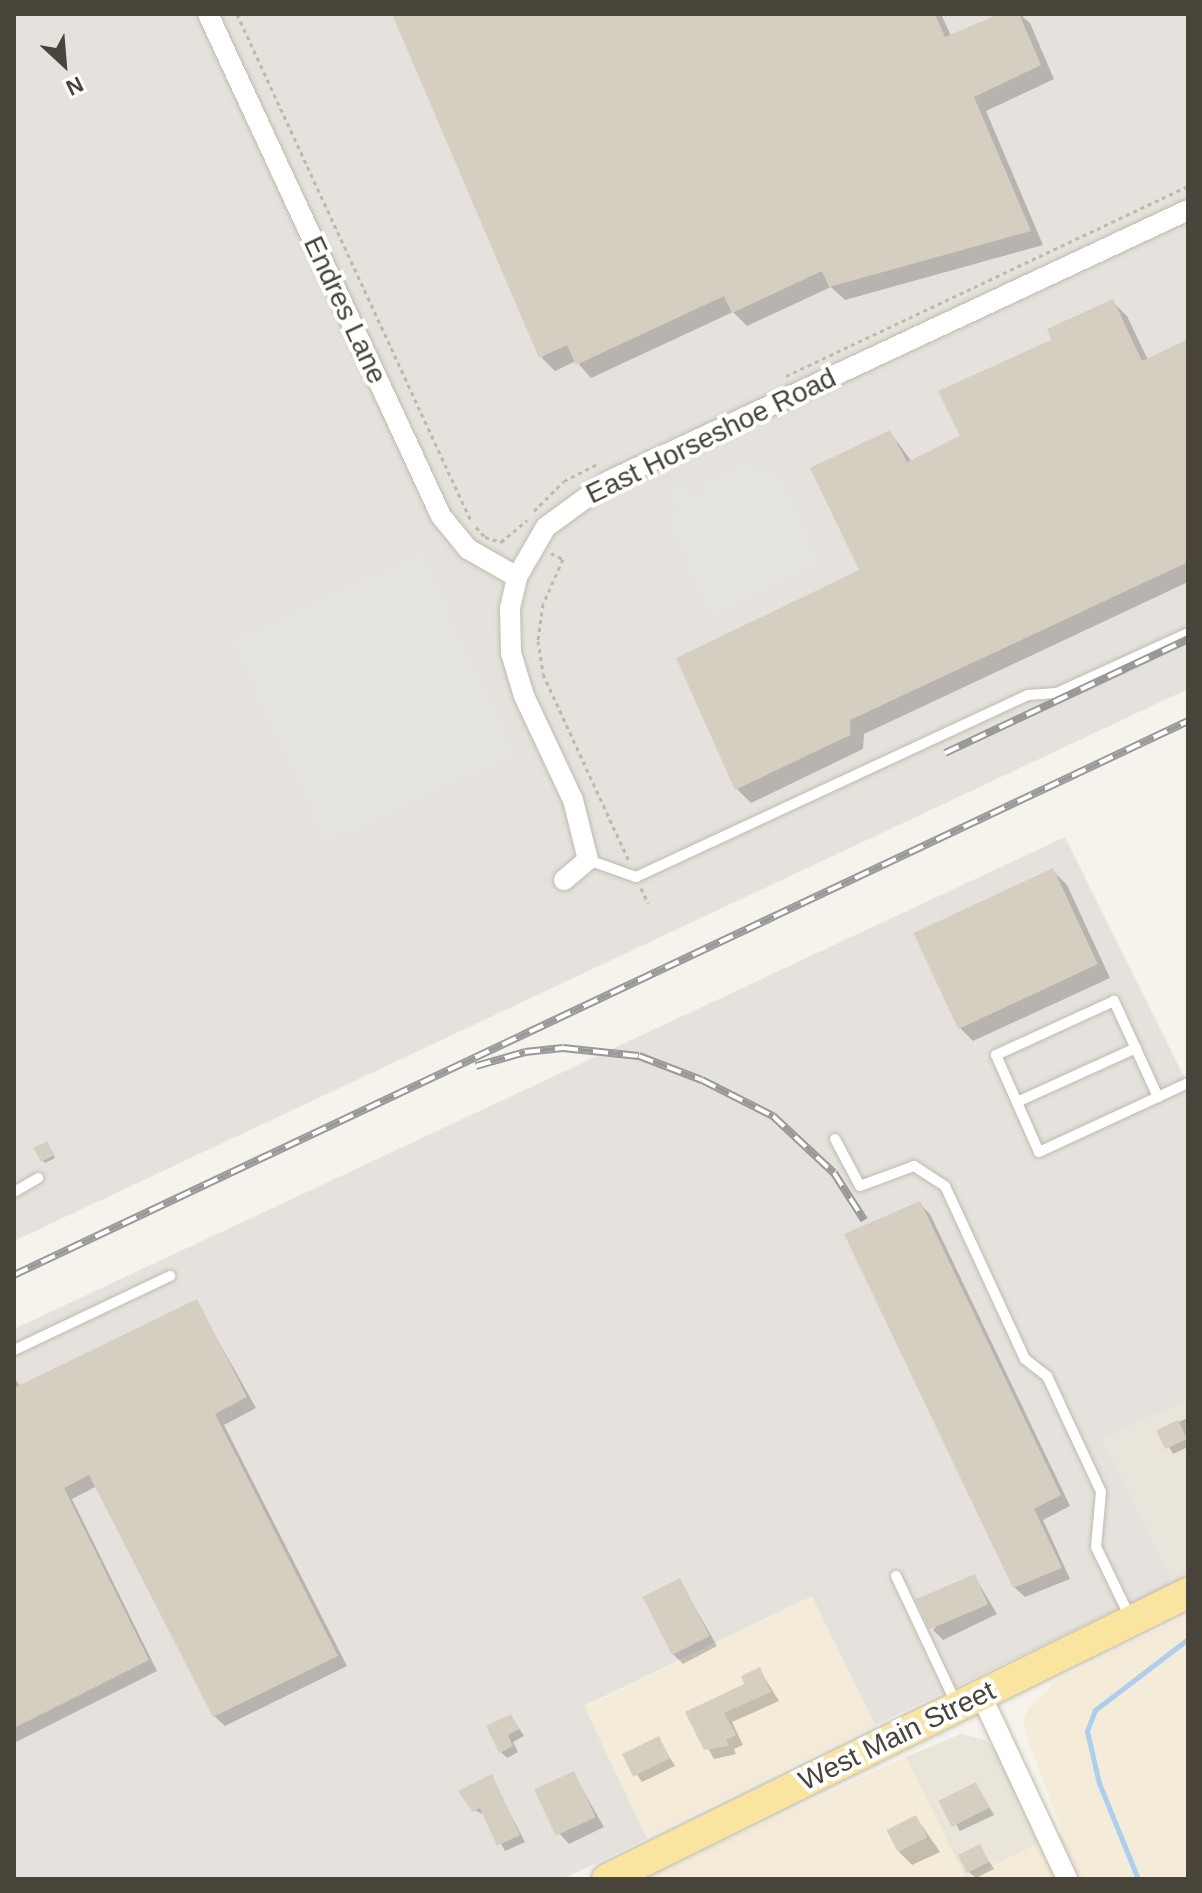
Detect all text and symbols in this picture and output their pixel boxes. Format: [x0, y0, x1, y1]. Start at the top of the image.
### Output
north arrow [24, 24, 104, 104]
text: N [62, 71, 87, 101]
street label: Endres Lane [296, 231, 394, 389]
street label: East Horseshoe Road [581, 361, 841, 511]
street label: West Main Street [793, 1674, 1001, 1798]

